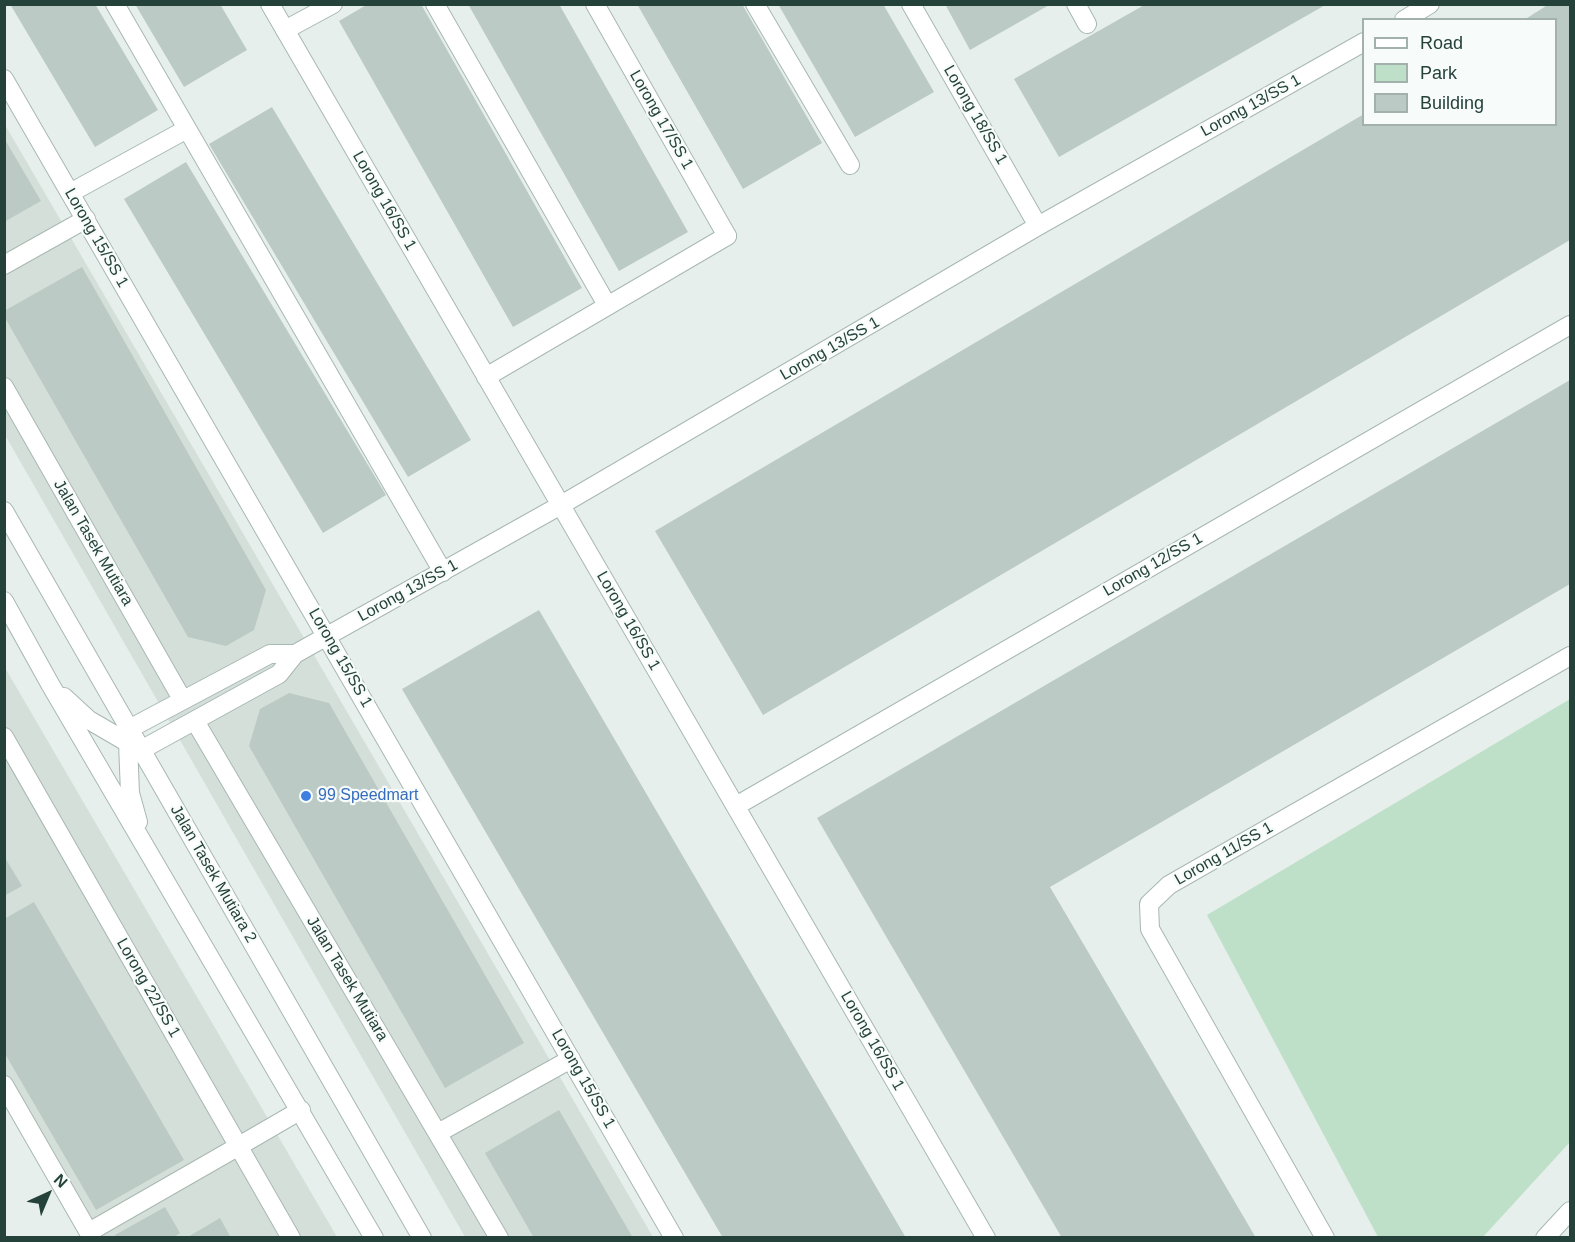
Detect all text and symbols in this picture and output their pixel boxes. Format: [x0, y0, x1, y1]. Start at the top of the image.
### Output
legend [1362, 18, 1557, 126]
text: Road [1420, 33, 1463, 53]
street label: Lorong 18/SS 1 [939, 62, 1011, 168]
text: Park [1420, 63, 1457, 83]
street label: Lorong 17/SS 1 [625, 67, 697, 173]
street label: Lorong 13/SS 1 [1198, 71, 1304, 141]
text: Building [1420, 93, 1484, 113]
street label: Lorong 16/SS 1 [348, 148, 420, 254]
street label: Lorong 15/SS 1 [60, 185, 132, 291]
street label: Lorong 13/SS 1 [777, 313, 883, 385]
street label: Jalan Tasek Mutiara [49, 477, 137, 609]
street label: Lorong 12/SS 1 [1100, 529, 1206, 601]
street label: Lorong 13/SS 1 [355, 556, 461, 626]
street label: Lorong 16/SS 1 [592, 568, 664, 674]
street label: Lorong 15/SS 1 [304, 605, 376, 711]
place label: 99 Speedmart [318, 786, 419, 806]
marker: 99 Speedmart [299, 789, 313, 803]
street label: Jalan Tasek Mutiara 2 [166, 802, 260, 946]
street label: Lorong 11/SS 1 [1172, 818, 1276, 890]
street label: Jalan Tasek Mutiara [302, 913, 392, 1045]
street label: Lorong 22/SS 1 [112, 935, 184, 1041]
street label: Lorong 16/SS 1 [836, 988, 908, 1094]
street label: Lorong 15/SS 1 [547, 1026, 619, 1132]
north arrow [18, 1164, 78, 1224]
text: N [51, 1171, 71, 1191]

